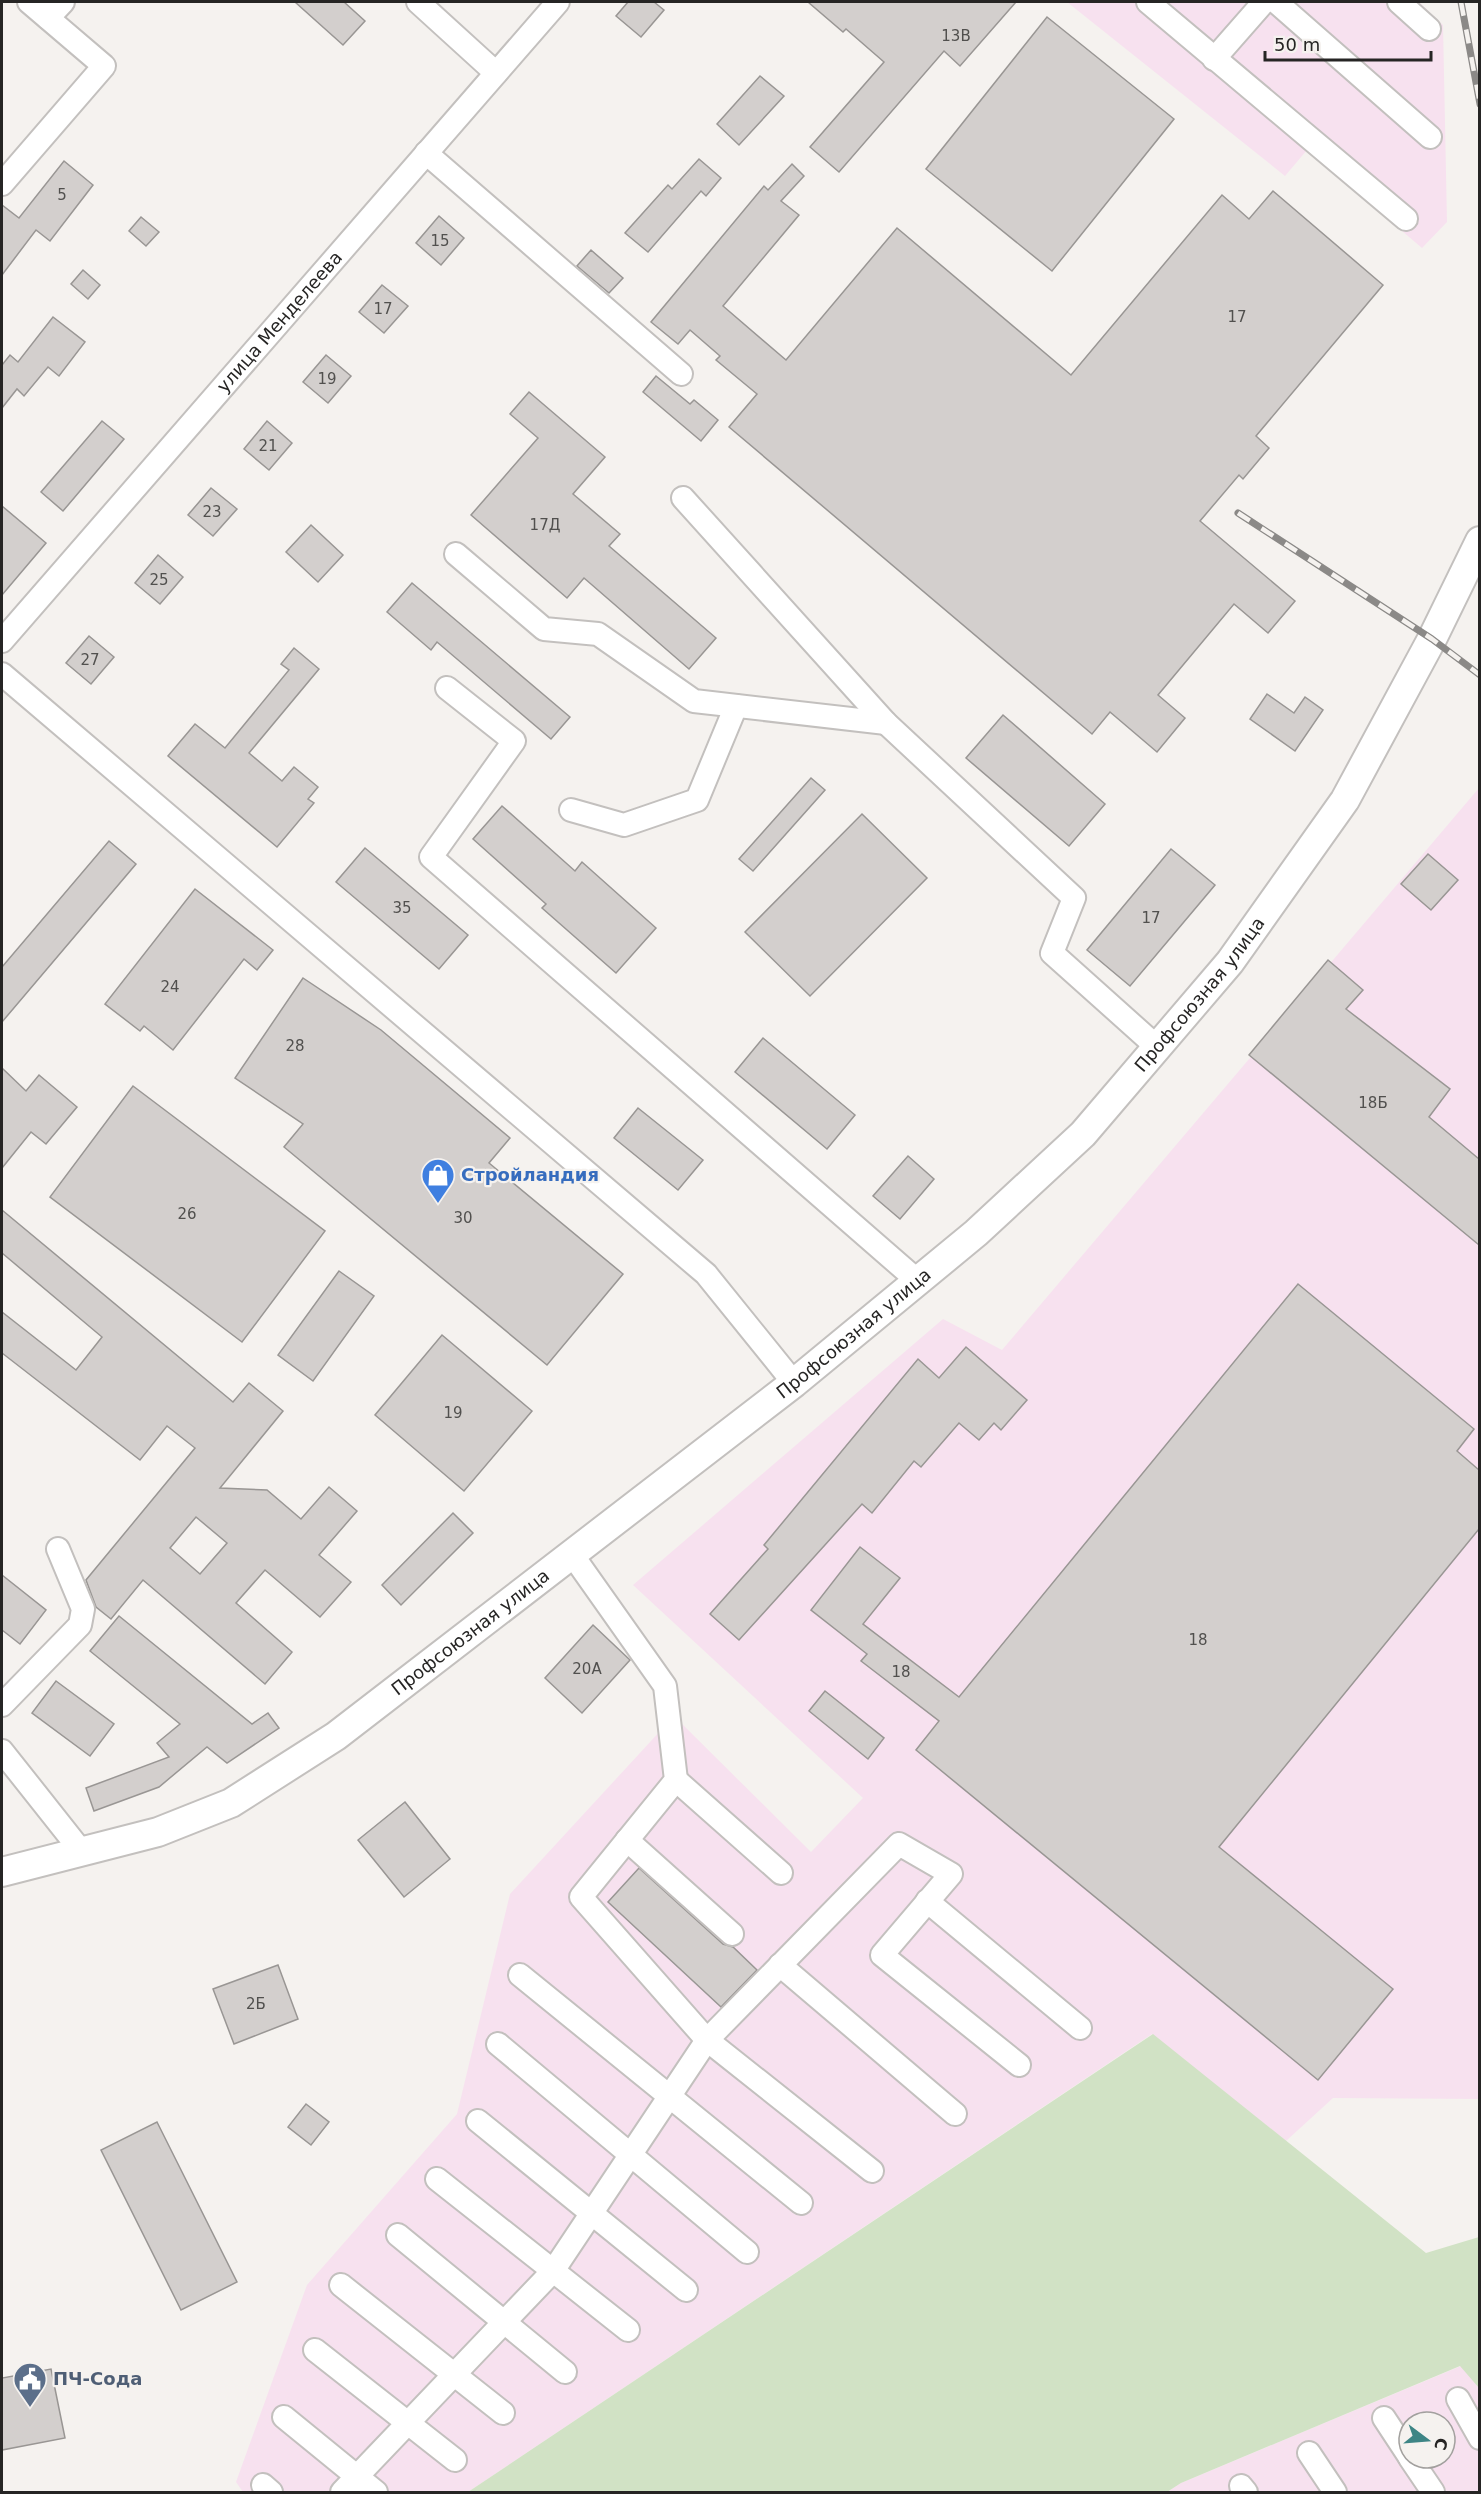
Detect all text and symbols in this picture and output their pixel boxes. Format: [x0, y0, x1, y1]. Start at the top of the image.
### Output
scale bar [1265, 24, 1432, 62]
house number: 13В [941, 27, 971, 45]
text: 50 m [1274, 34, 1320, 55]
house number: 5 [57, 186, 67, 204]
house number: 15 [430, 232, 450, 250]
street label: улица Менделеева [212, 247, 346, 396]
house number: 17 [373, 300, 393, 318]
house number: 17 [1227, 308, 1247, 326]
house number: 19 [317, 370, 337, 388]
house number: 21 [258, 437, 278, 455]
house number: 23 [202, 503, 222, 521]
house number: 17Д [530, 516, 560, 534]
house number: 25 [149, 571, 169, 589]
house number: 27 [80, 651, 100, 669]
house number: 35 [392, 899, 412, 917]
house number: 17 [1141, 909, 1161, 927]
street label: Профсоюзная улица [1130, 913, 1269, 1076]
house number: 24 [160, 978, 180, 996]
house number: 28 [285, 1037, 305, 1055]
house number: 18Б [1358, 1094, 1388, 1112]
shop icon: Стройландия [420, 1157, 456, 1204]
place label: Стройландия [461, 1164, 599, 1185]
house number: 26 [177, 1205, 197, 1223]
house number: 30 [453, 1209, 473, 1227]
street label: Профсоюзная улица [772, 1264, 935, 1403]
house number: 19 [443, 1404, 463, 1422]
street label: Профсоюзная улица [387, 1565, 553, 1699]
house number: 18 [1188, 1631, 1208, 1649]
house number: 20А [572, 1660, 602, 1678]
house number: 18 [891, 1663, 911, 1681]
house number: 2Б [246, 1995, 266, 2013]
public building icon: ПЧ-Сода [12, 2361, 48, 2408]
place label: ПЧ-Сода [53, 2368, 142, 2389]
north arrow [1397, 2410, 1457, 2470]
text: С [1430, 2436, 1452, 2452]

